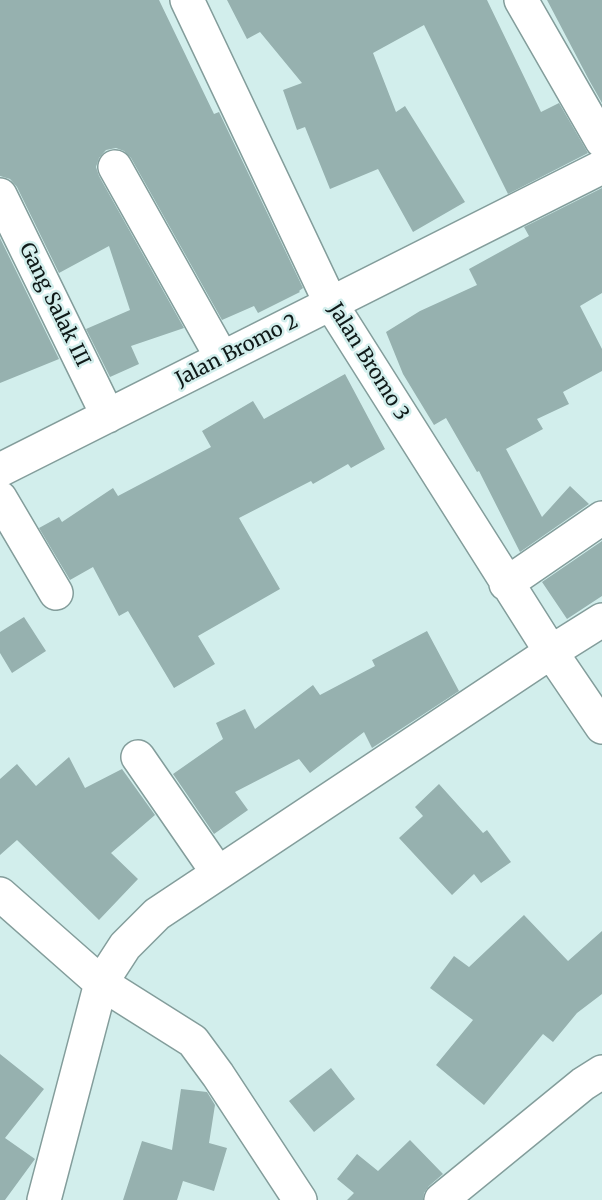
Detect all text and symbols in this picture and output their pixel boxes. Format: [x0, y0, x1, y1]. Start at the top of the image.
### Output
street label: Gang Salak III [14, 239, 94, 371]
street label: Jalan Bromo 3 [322, 299, 414, 425]
street label: Jalan Bromo 2 [172, 310, 302, 392]

